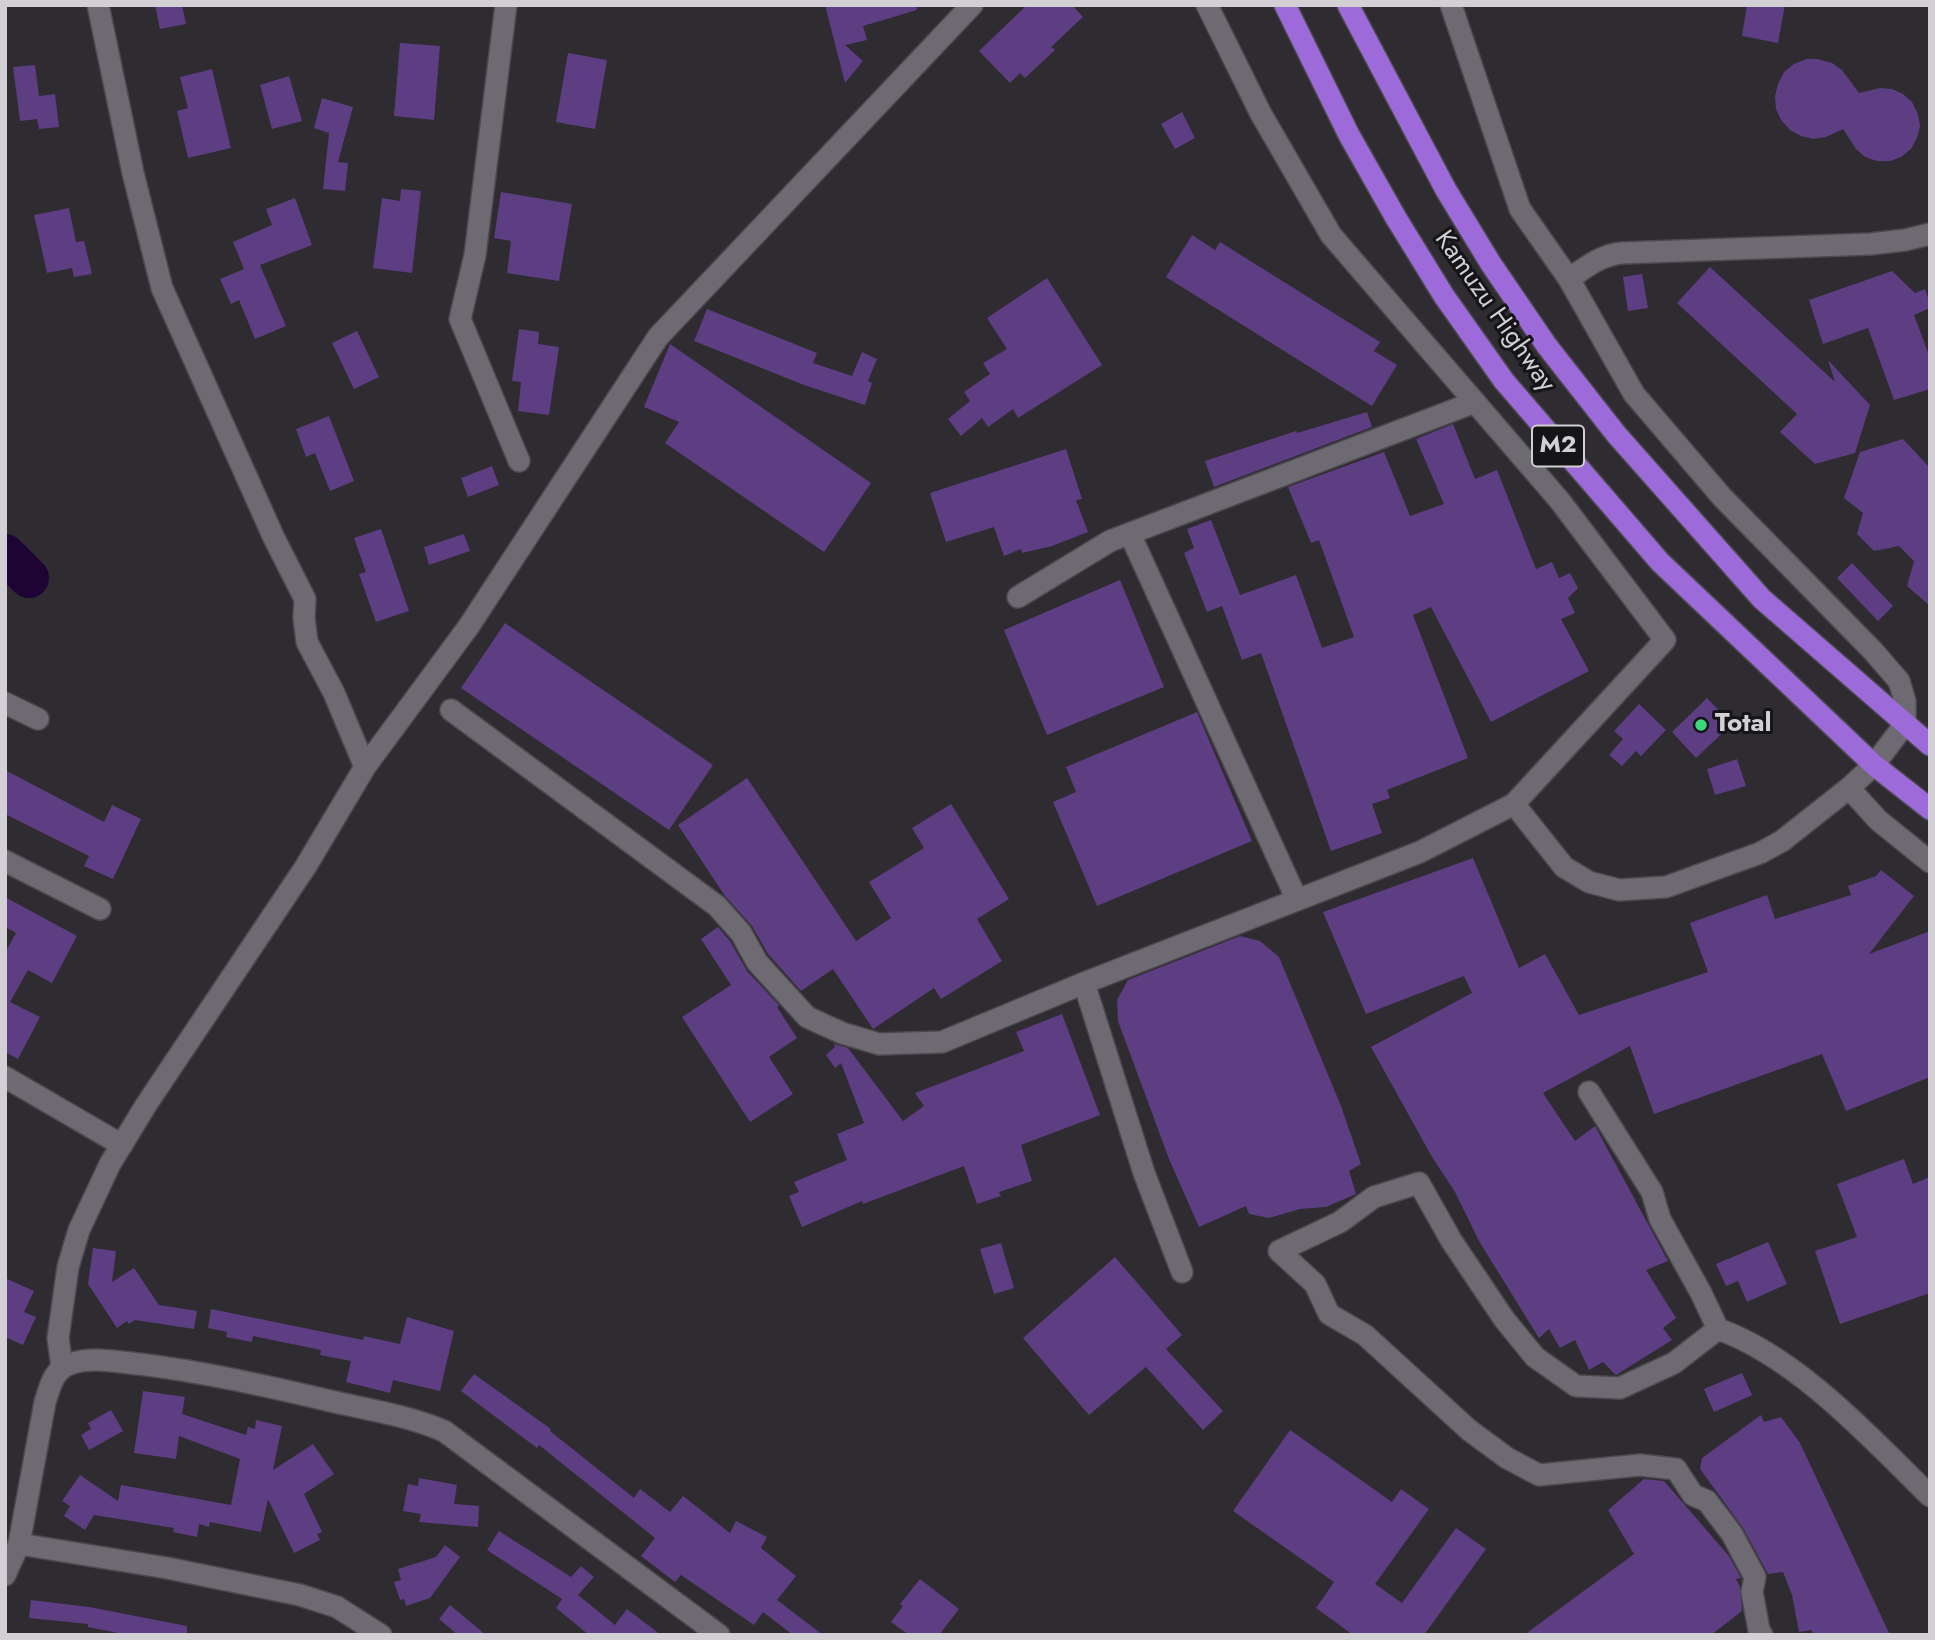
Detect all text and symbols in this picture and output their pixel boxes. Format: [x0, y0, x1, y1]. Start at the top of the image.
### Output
street label: Kamuzu Highway [1427, 225, 1561, 399]
road number: M2 [1532, 426, 1584, 466]
place label: Total [1715, 709, 1772, 741]
marker: Total [1693, 717, 1709, 733]

